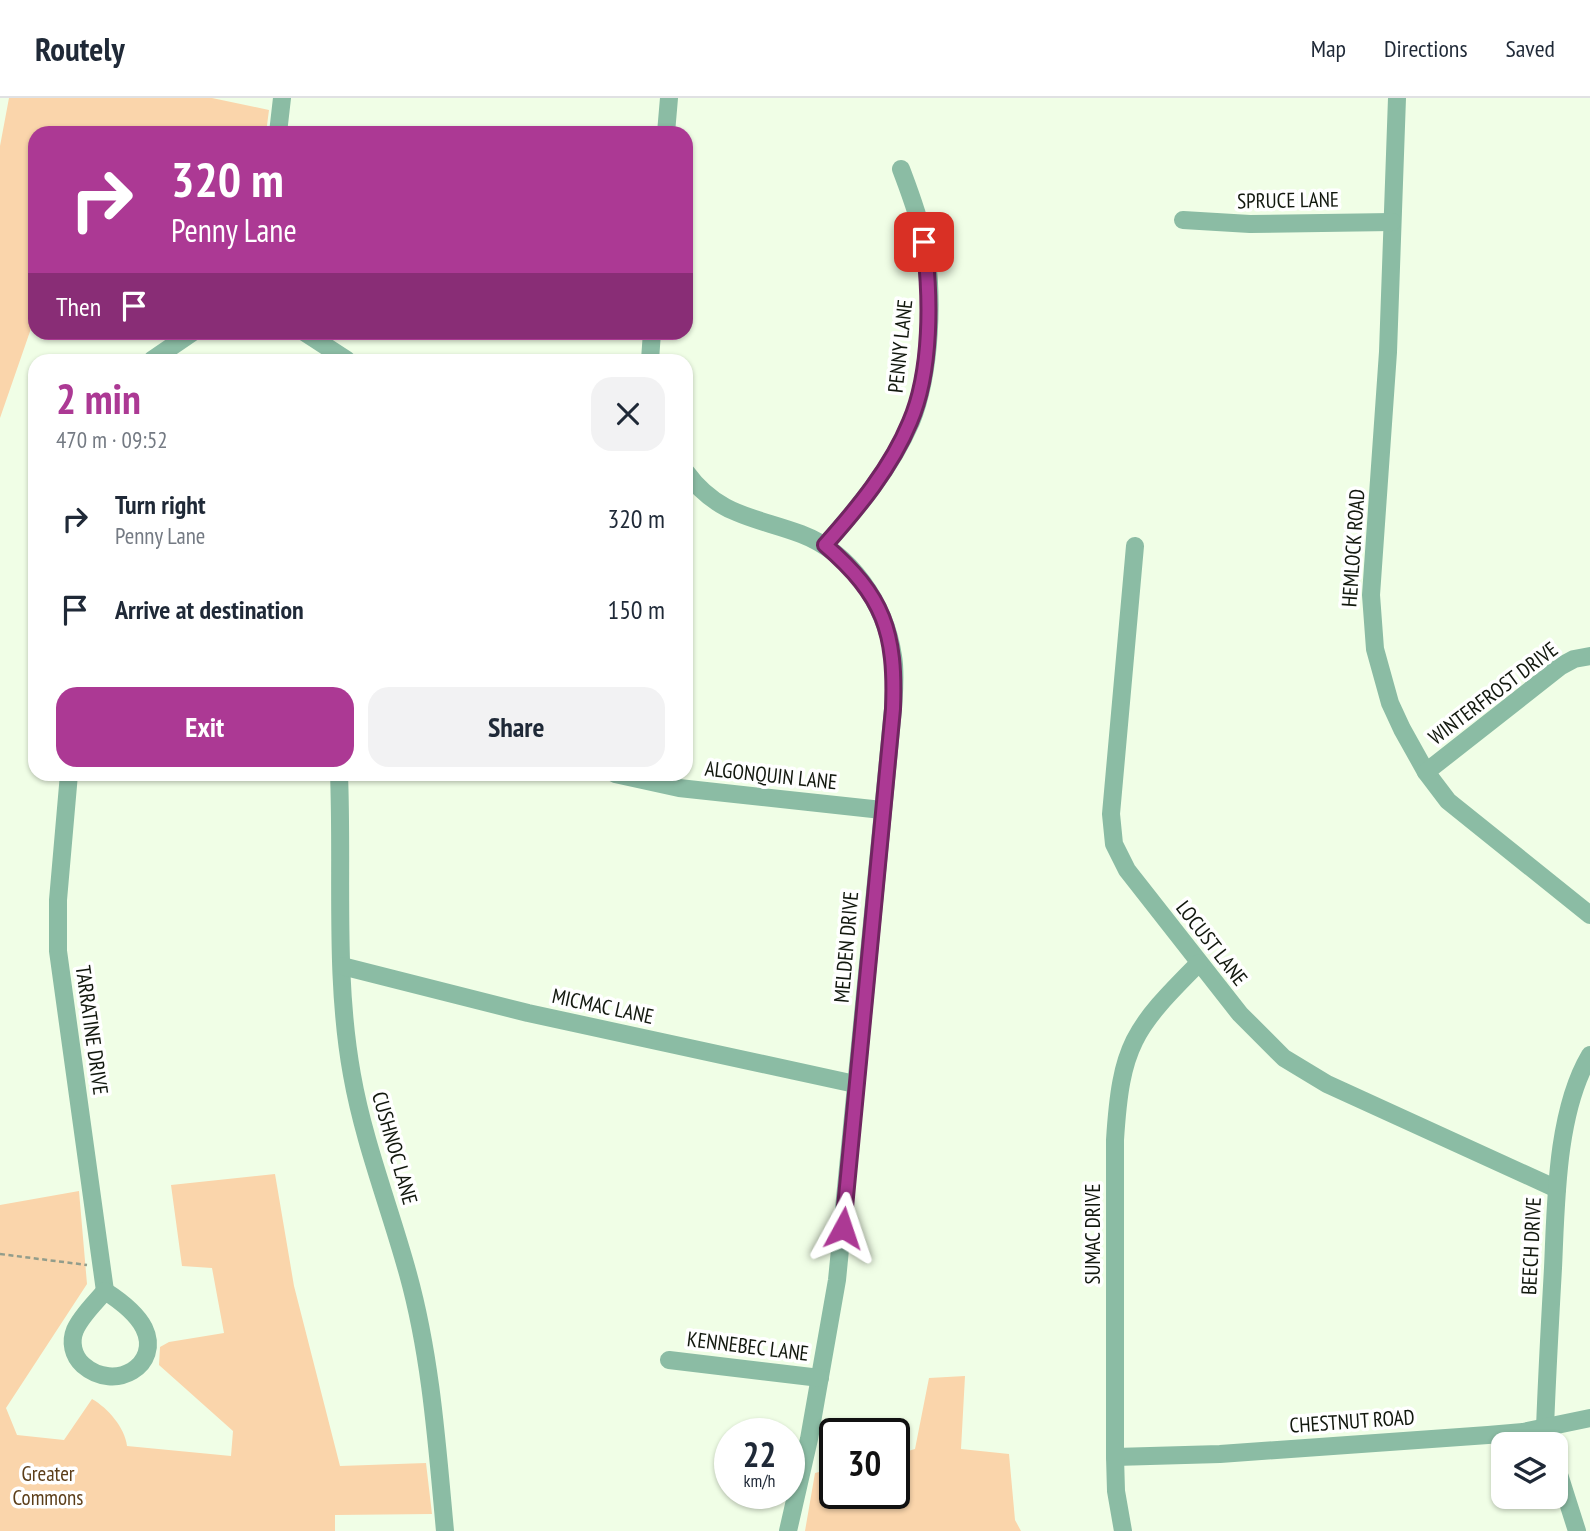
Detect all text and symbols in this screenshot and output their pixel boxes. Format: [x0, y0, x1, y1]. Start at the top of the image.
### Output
text: Routely [35, 27, 125, 70]
text: Map [1311, 33, 1346, 64]
text: Directions [1384, 33, 1468, 64]
text: Saved [1506, 33, 1555, 64]
text: 320 m [171, 147, 284, 211]
icon: right [56, 154, 147, 245]
street label: SPRUCE LANE [1237, 186, 1339, 214]
text: Penny Lane [171, 209, 297, 251]
pin [894, 212, 954, 272]
icon: arrive [905, 223, 943, 261]
icon: arrive [115, 287, 153, 325]
text: Then [56, 290, 101, 323]
street label: PENNY LANE [882, 298, 918, 394]
text: 2 min [56, 371, 141, 426]
button: close [591, 377, 665, 451]
text: 470 m · 09:52 [56, 425, 168, 454]
text: Turn right [115, 488, 206, 521]
street label: HEMLOCK ROAD [1335, 488, 1371, 608]
icon: right [56, 500, 94, 538]
text: 320 m [607, 502, 665, 535]
text: Penny Lane [115, 521, 205, 550]
icon: arrive [56, 591, 94, 629]
text: Arrive at destination [115, 593, 304, 626]
text: 150 m [607, 593, 665, 626]
street label: WINTERFROST DRIVE [1423, 635, 1563, 751]
button: Exit [56, 687, 354, 767]
button: Share [368, 687, 665, 767]
street label: ALGONQUIN LANE [704, 755, 838, 795]
street label: MELDEN DRIVE [828, 890, 864, 1004]
street label: LOCUST LANE [1170, 895, 1254, 991]
street label: TARRATINE DRIVE [70, 964, 114, 1096]
street label: MICMAC LANE [550, 982, 656, 1030]
street label: CUSHNOC LANE [366, 1088, 424, 1208]
street label: SUMAC DRIVE [1079, 1184, 1106, 1284]
position arrow [806, 1191, 880, 1265]
street label: BEECH DRIVE [1515, 1196, 1547, 1296]
street label: KENNEBEC LANE [686, 1325, 810, 1367]
street label: CHESTNUT ROAD [1289, 1403, 1415, 1439]
speed limit sign: 30 [819, 1418, 910, 1509]
text: 22 [743, 1431, 776, 1477]
map controls [1491, 1432, 1568, 1509]
button: layers [1491, 1432, 1568, 1509]
park label: Greater Commons [13, 1460, 83, 1511]
text: km/h [744, 1469, 775, 1492]

